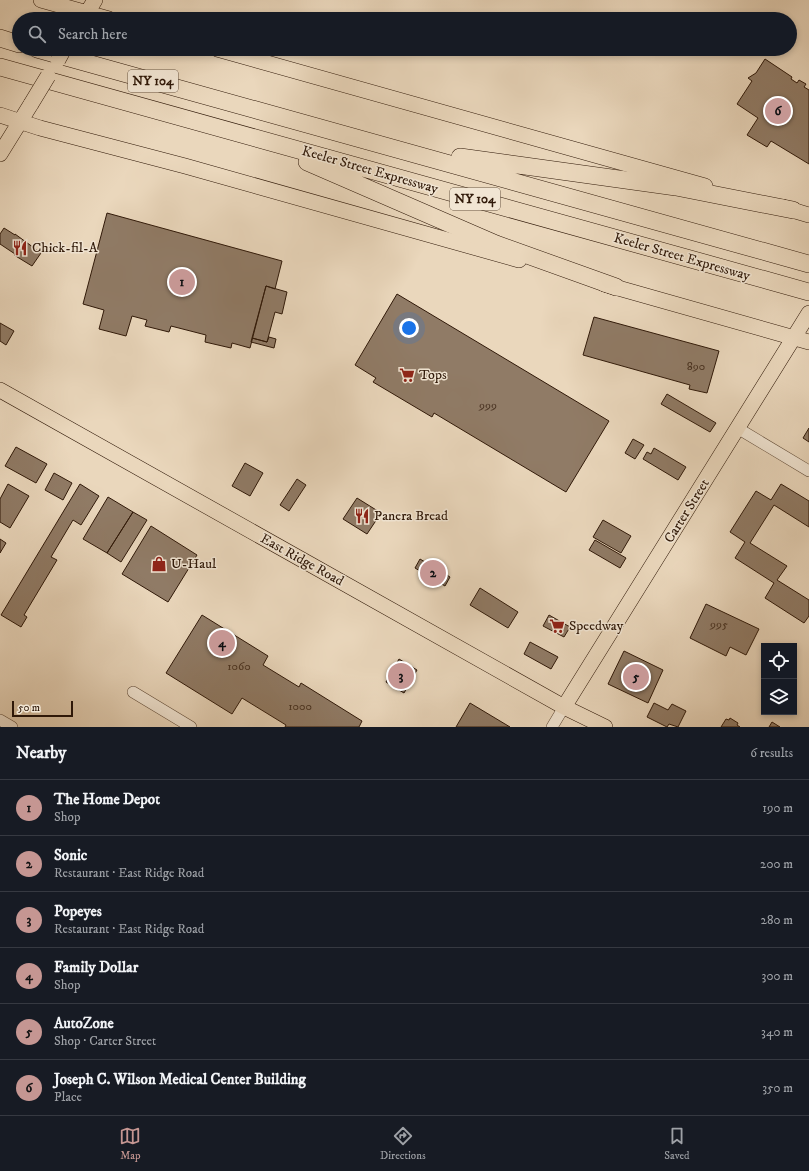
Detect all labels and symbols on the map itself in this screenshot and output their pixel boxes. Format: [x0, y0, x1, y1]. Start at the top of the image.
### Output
road number: NY 104 [128, 70, 178, 92]
pin: 6 [765, 96, 791, 126]
street label: Keeler Street Expressway [300, 142, 441, 198]
road number: NY 104 [450, 188, 500, 210]
street label: Keeler Street Expressway [612, 229, 753, 285]
restaurant icon: Chick-fil-A [11, 239, 29, 257]
place label: Chick-fil-A [32, 239, 99, 257]
pin: 1 [169, 267, 195, 297]
your location [399, 318, 419, 338]
house number: 890 [687, 359, 705, 374]
supermarket icon: Tops [398, 366, 416, 384]
place label: Tops [419, 366, 447, 384]
house number: 999 [478, 398, 497, 413]
street label: Carter Street [660, 475, 714, 546]
restaurant icon: Panera Bread [353, 507, 371, 525]
place label: Panera Bread [374, 507, 448, 525]
street label: East Ridge Road [257, 530, 347, 590]
shop icon: U-Haul [150, 555, 168, 573]
place label: U-Haul [171, 555, 217, 573]
pin: 2 [420, 558, 446, 588]
supermarket icon: Speedway [548, 617, 566, 635]
place label: Speedway [569, 617, 624, 635]
house number: 995 [709, 617, 728, 632]
pin: 4 [209, 628, 235, 658]
house number: 1060 [227, 659, 251, 674]
pin: 3 [388, 661, 414, 691]
pin: 5 [623, 662, 649, 692]
scale bar [12, 699, 73, 718]
house number: 1000 [288, 699, 312, 714]

